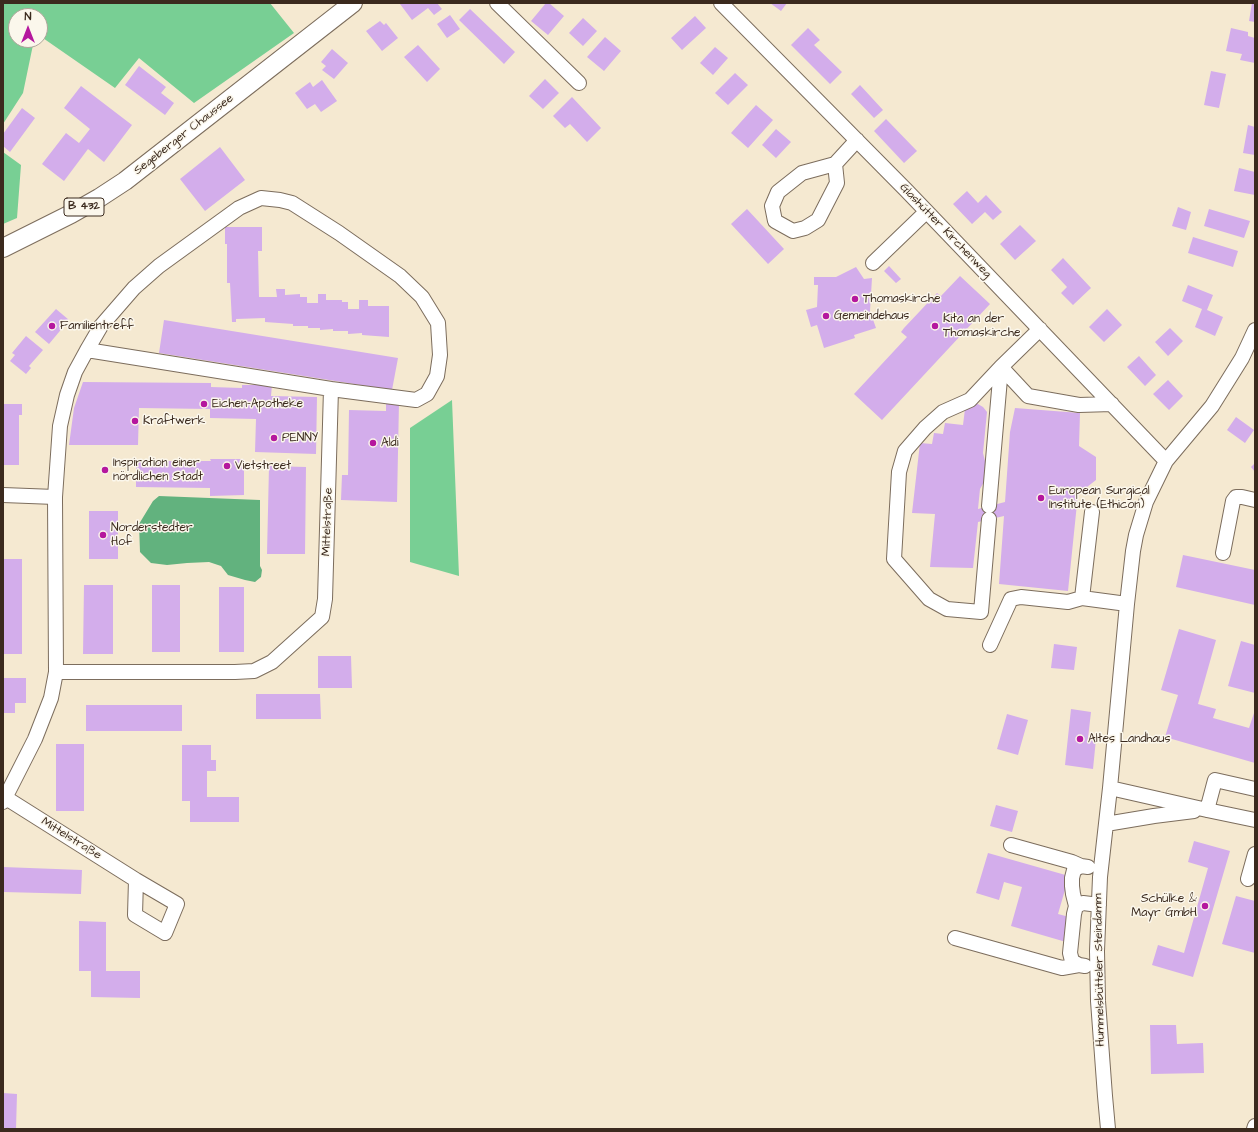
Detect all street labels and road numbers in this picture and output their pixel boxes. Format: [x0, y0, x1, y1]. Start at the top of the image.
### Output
street label: Segeberger Chaussee [131, 92, 237, 178]
street label: Glashütter Kirchenweg [896, 181, 994, 281]
road number: B 432 [64, 198, 104, 216]
street label: Mittelstraße [320, 488, 336, 556]
street label: Mittelstraße [38, 815, 104, 863]
street label: Hummelsbütteler Steindamm [1091, 893, 1109, 1047]

